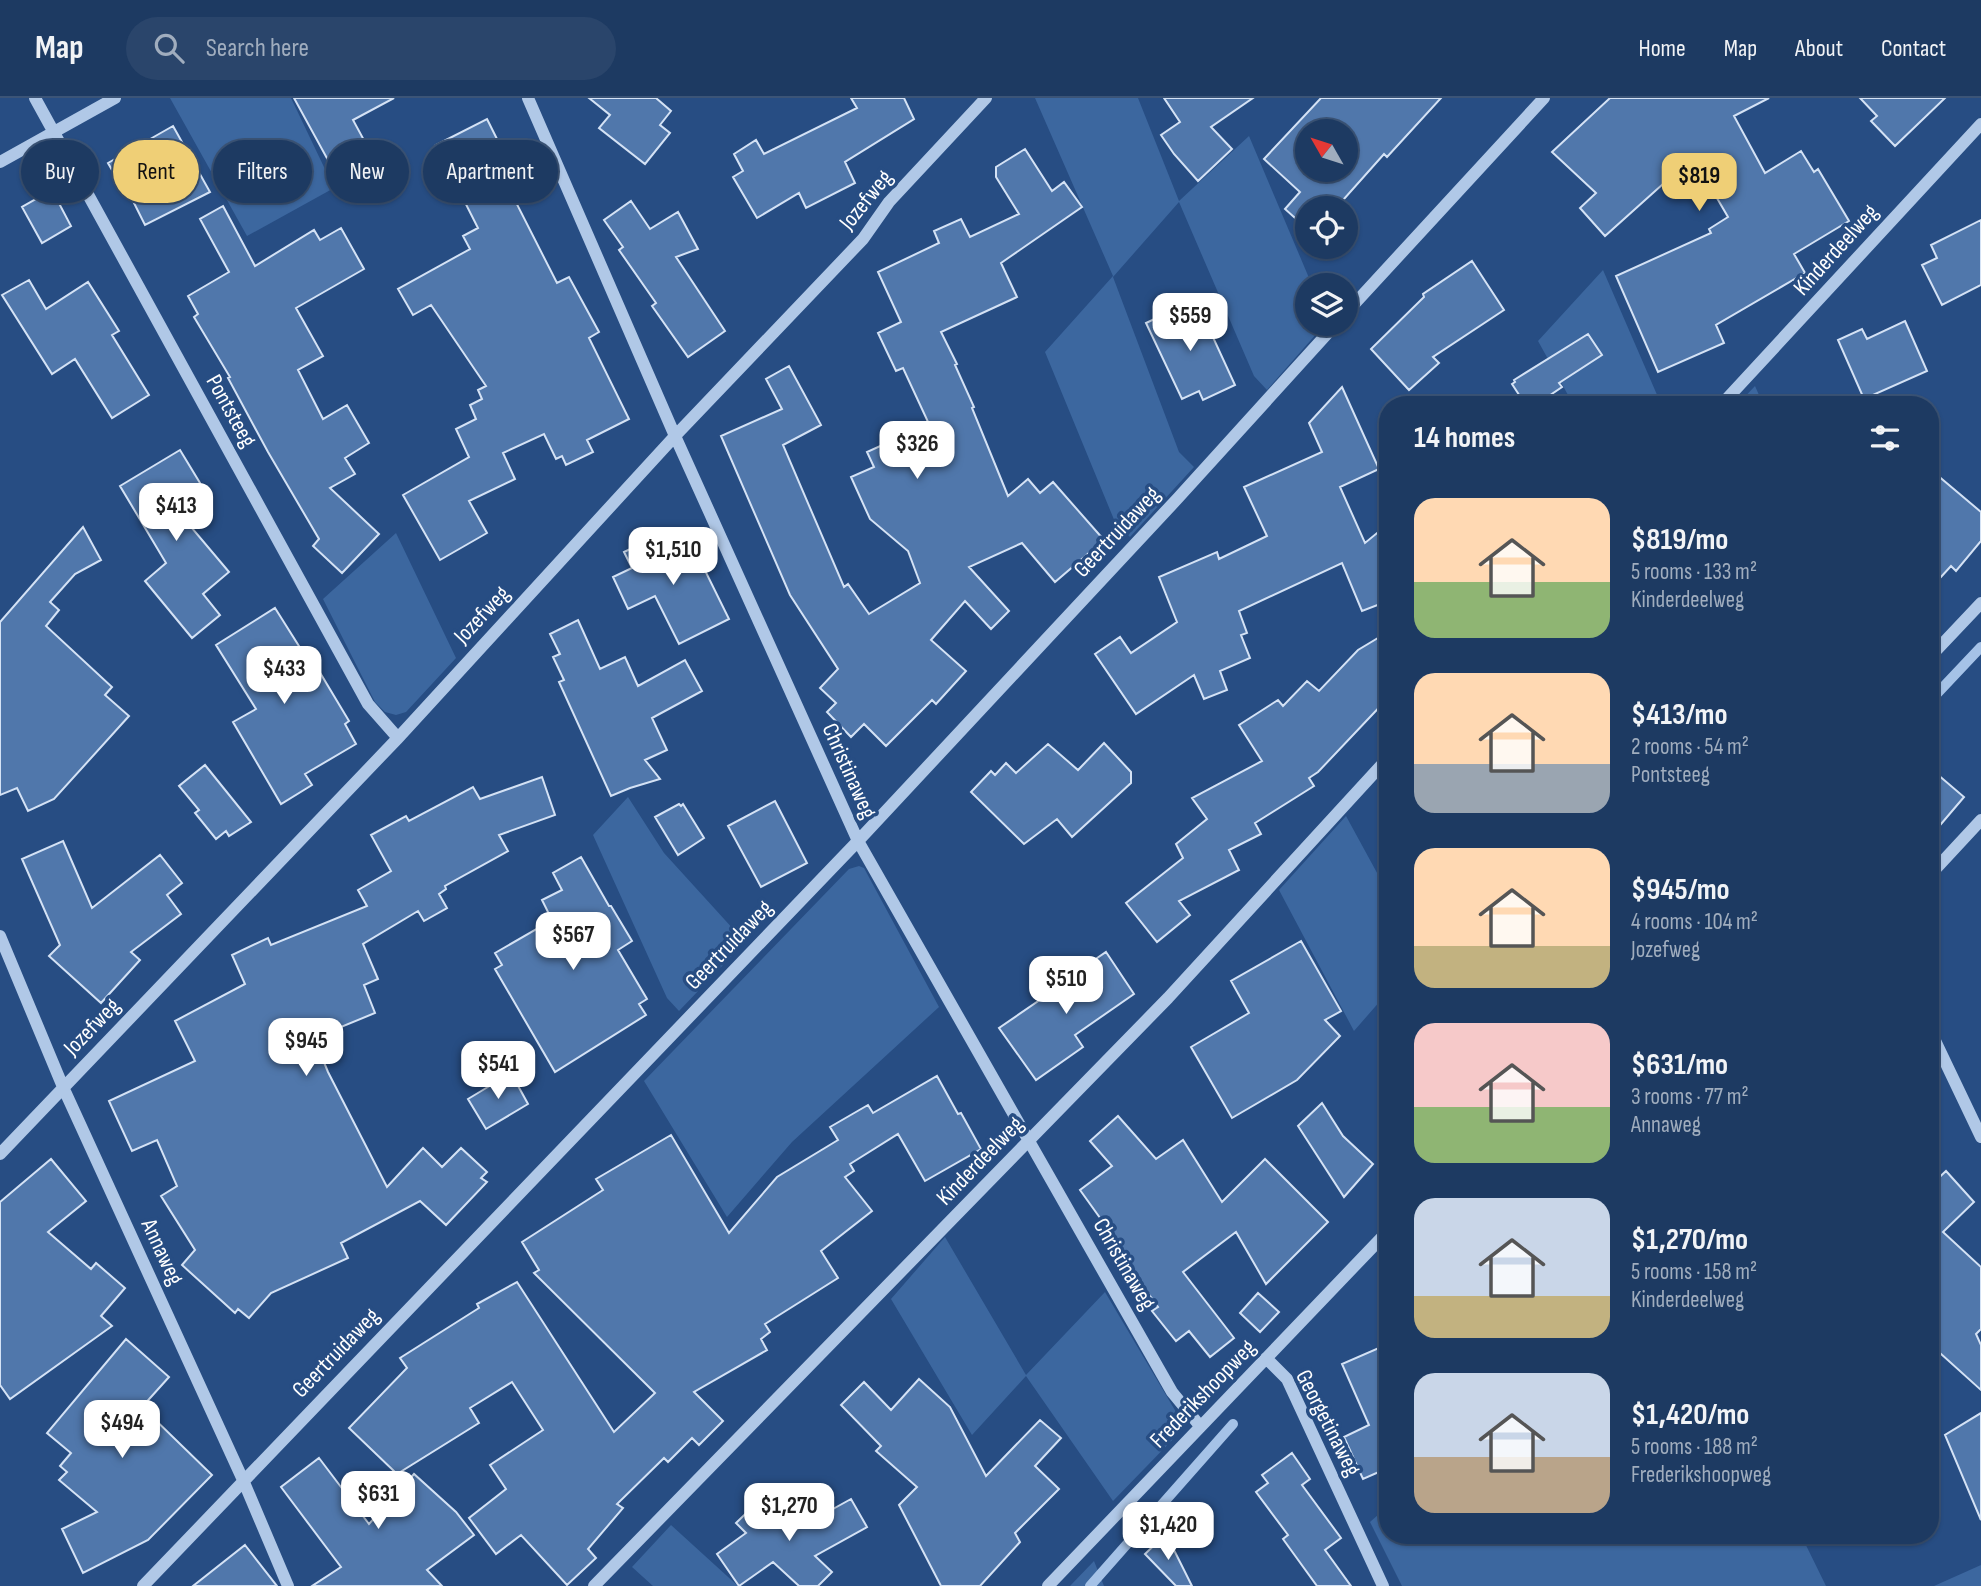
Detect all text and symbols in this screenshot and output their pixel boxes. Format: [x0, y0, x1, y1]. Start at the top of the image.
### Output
search box [126, 17, 616, 80]
text: Map [35, 28, 84, 68]
icon: search [150, 29, 188, 67]
text: Search here [206, 33, 309, 64]
text: Home [1638, 34, 1686, 63]
text: Map [1724, 34, 1757, 63]
text: About [1795, 34, 1843, 63]
text: Contact [1881, 34, 1946, 63]
north arrow [1295, 119, 1358, 182]
map controls [1295, 119, 1358, 336]
chip: Buy [21, 140, 99, 203]
chip: Rent [113, 140, 199, 203]
chip: Filters [213, 140, 312, 203]
chip: New [326, 140, 409, 203]
chip: Apartment [423, 140, 558, 203]
pin: $819 [1658, 153, 1740, 213]
text: $819 [1678, 162, 1720, 190]
street label: Jozefweg [833, 164, 899, 236]
button: locate [1295, 196, 1358, 259]
street label: Kinderdeelweg [1788, 199, 1884, 301]
button: layers [1295, 273, 1358, 336]
pin: $559 [1149, 294, 1231, 353]
text: $559 [1169, 302, 1211, 330]
street label: Pontsteeg [200, 370, 262, 452]
icon: filters [1866, 419, 1904, 457]
text: 14 homes [1414, 420, 1515, 456]
pin: $326 [876, 422, 958, 481]
text: $326 [895, 430, 939, 458]
street label: Geertruidaweg [1068, 481, 1166, 583]
pin: $413 [135, 484, 217, 543]
text: $413 [155, 492, 197, 520]
text: $819/mo [1631, 522, 1728, 558]
icon: home [1470, 526, 1554, 610]
pin: $1,510 [616, 528, 730, 587]
text: $1,510 [645, 536, 701, 564]
text: 5 rooms · 133 m² [1631, 558, 1757, 586]
street label: Jozefweg [448, 580, 516, 651]
text: Kinderdeelweg [1631, 586, 1744, 614]
pin: $433 [243, 646, 325, 706]
text: $433 [262, 655, 306, 683]
text: $413/mo [1631, 697, 1728, 733]
icon: home [1470, 701, 1554, 785]
street label: Christinaweg [816, 719, 882, 823]
text: 2 rooms · 54 m² [1631, 733, 1749, 761]
text: Pontsteeg [1631, 761, 1710, 789]
text: $945/mo [1631, 872, 1730, 908]
icon: home [1470, 876, 1554, 960]
street label: Geertruidaweg [679, 894, 779, 996]
text: 4 rooms · 104 m² [1631, 908, 1758, 936]
pin: $567 [532, 912, 614, 972]
text: $567 [552, 921, 594, 949]
text: Jozefweg [1631, 936, 1700, 964]
pin: $510 [1025, 956, 1107, 1016]
text: $510 [1045, 965, 1087, 993]
street label: Jozefweg [57, 992, 126, 1062]
pin: $945 [265, 1018, 347, 1078]
text: $945 [284, 1027, 328, 1055]
pin: $541 [457, 1042, 539, 1101]
text: $631/mo [1631, 1047, 1728, 1083]
text: $541 [477, 1050, 519, 1078]
icon: home [1470, 1051, 1554, 1135]
text: 3 rooms · 77 m² [1631, 1083, 1749, 1111]
street label: Kinderdeelweg [931, 1111, 1029, 1211]
text: Annaweg [1631, 1111, 1701, 1139]
street label: Annaweg [134, 1213, 189, 1290]
street label: Christinaweg [1087, 1213, 1161, 1315]
text: $1,270/mo [1631, 1222, 1748, 1258]
icon: home [1470, 1226, 1554, 1310]
text: 5 rooms · 158 m² [1631, 1258, 1757, 1286]
text: Kinderdeelweg [1631, 1286, 1744, 1314]
street label: Geertruidaweg [286, 1302, 386, 1404]
street label: Frederikshoopweg [1144, 1334, 1262, 1454]
street label: Georgetinaweg [1289, 1365, 1367, 1481]
text: $1,420/mo [1631, 1397, 1749, 1433]
pin: $494 [81, 1400, 163, 1460]
icon: home [1470, 1401, 1554, 1485]
text: $494 [100, 1409, 144, 1437]
text: 5 rooms · 188 m² [1631, 1433, 1758, 1461]
text: Frederikshoopweg [1631, 1461, 1771, 1489]
pin: $631 [337, 1472, 419, 1531]
text: $631 [357, 1480, 399, 1508]
pin: $1,270 [732, 1484, 846, 1543]
text: $1,270 [760, 1492, 818, 1520]
pin: $1,420 [1111, 1502, 1225, 1562]
text: $1,420 [1139, 1511, 1197, 1539]

